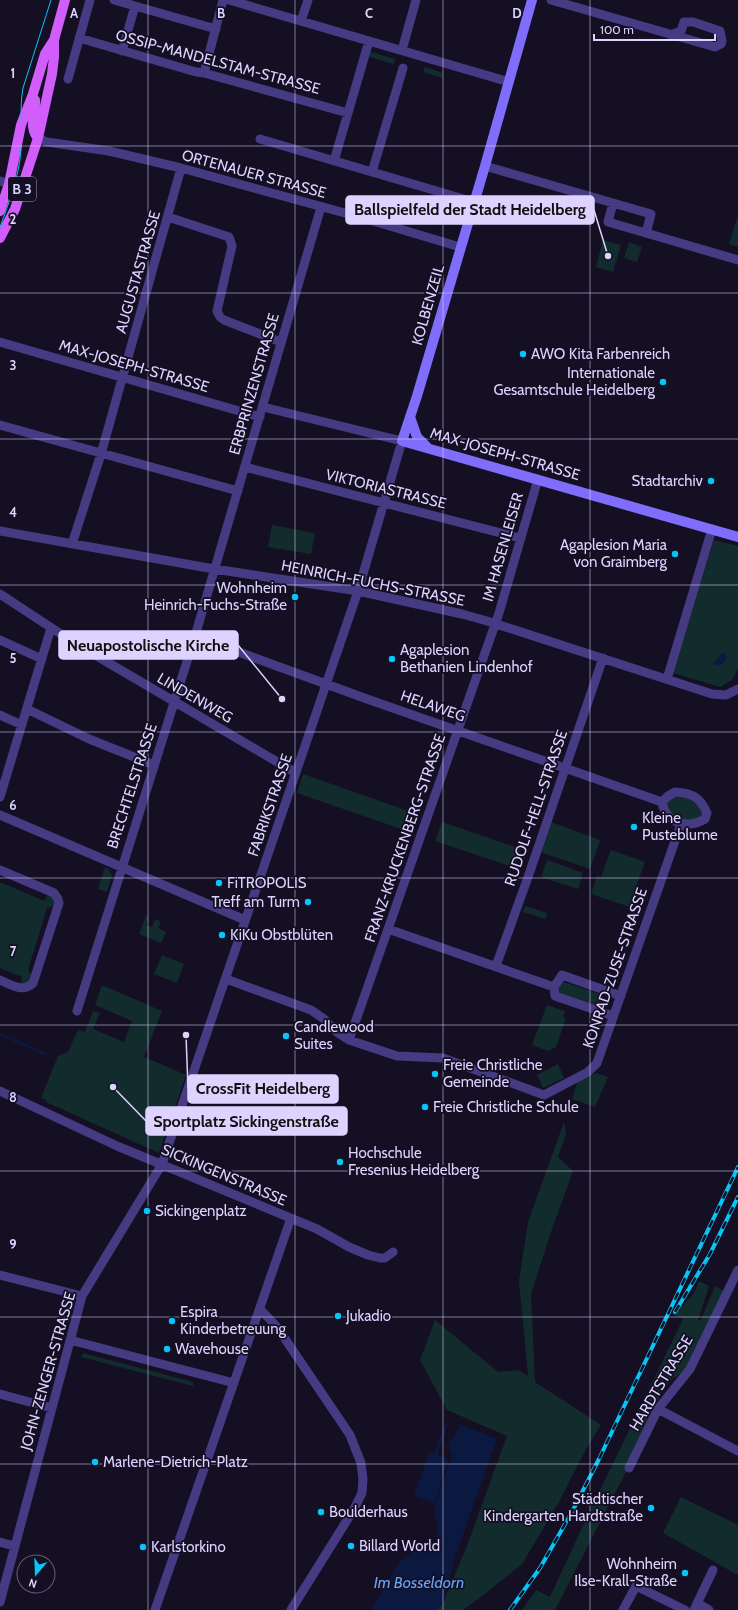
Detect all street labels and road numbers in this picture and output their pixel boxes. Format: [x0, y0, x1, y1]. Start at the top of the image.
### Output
street label: OSSIP-MANDELSTAM-STRASSE [114, 26, 322, 98]
street label: ORTENAUER STRASSE [180, 146, 328, 202]
road number: B 3 [8, 177, 36, 201]
street label: AUGUSTASTRASSE [112, 209, 164, 335]
street label: KOLBENZEIL [408, 262, 448, 347]
street label: ERBPRINZENSTRASSE [225, 311, 283, 457]
street label: MAX-JOSEPH-STRASSE [57, 336, 211, 396]
street label: MAX-JOSEPH-STRASSE [428, 424, 582, 484]
street label: VIKTORIASTRASSE [324, 465, 448, 513]
street label: IM HASENLEISER [479, 490, 527, 604]
street label: HEINRICH-FUCHS-STRASSE [280, 556, 466, 610]
street label: LINDENWEG [154, 669, 236, 727]
street label: HELAWEG [398, 686, 468, 726]
street label: BRECHTELSTRASSE [103, 721, 161, 851]
street label: RUDOLF-HELL-STRASSE [501, 727, 571, 889]
street label: FRANZ-KRUCKENBERG-STRASSE [361, 731, 449, 945]
street label: FABRIKSTRASSE [244, 751, 296, 859]
street label: KONRAD-ZUSE-STRASSE [579, 885, 651, 1051]
street label: SICKINGENSTRASSE [159, 1140, 289, 1210]
street label: JOHN-ZENGER-STRASSE [16, 1290, 79, 1453]
street label: HARDTSTRASSE [625, 1332, 697, 1434]

